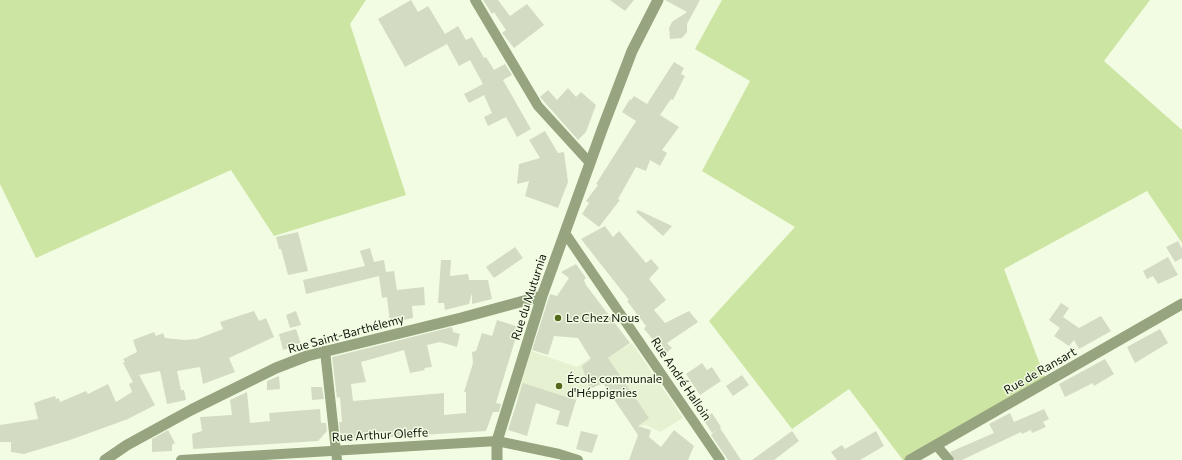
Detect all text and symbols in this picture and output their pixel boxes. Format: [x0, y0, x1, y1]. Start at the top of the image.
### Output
street label: Rue du Muturnia [508, 252, 550, 342]
place label: Le Chez Nous [566, 311, 640, 325]
street label: Rue Saint-Barthélemy [286, 312, 406, 356]
marker: Le Chez Nous [553, 313, 563, 323]
street label: Rue André Halloin [648, 335, 714, 423]
street label: Rue de Ransart [1001, 344, 1079, 398]
place label: École communale d'Héppignies [567, 372, 662, 400]
marker: École communale d'Héppignies [554, 381, 564, 391]
street label: Rue Arthur Oleffe [332, 425, 428, 445]

